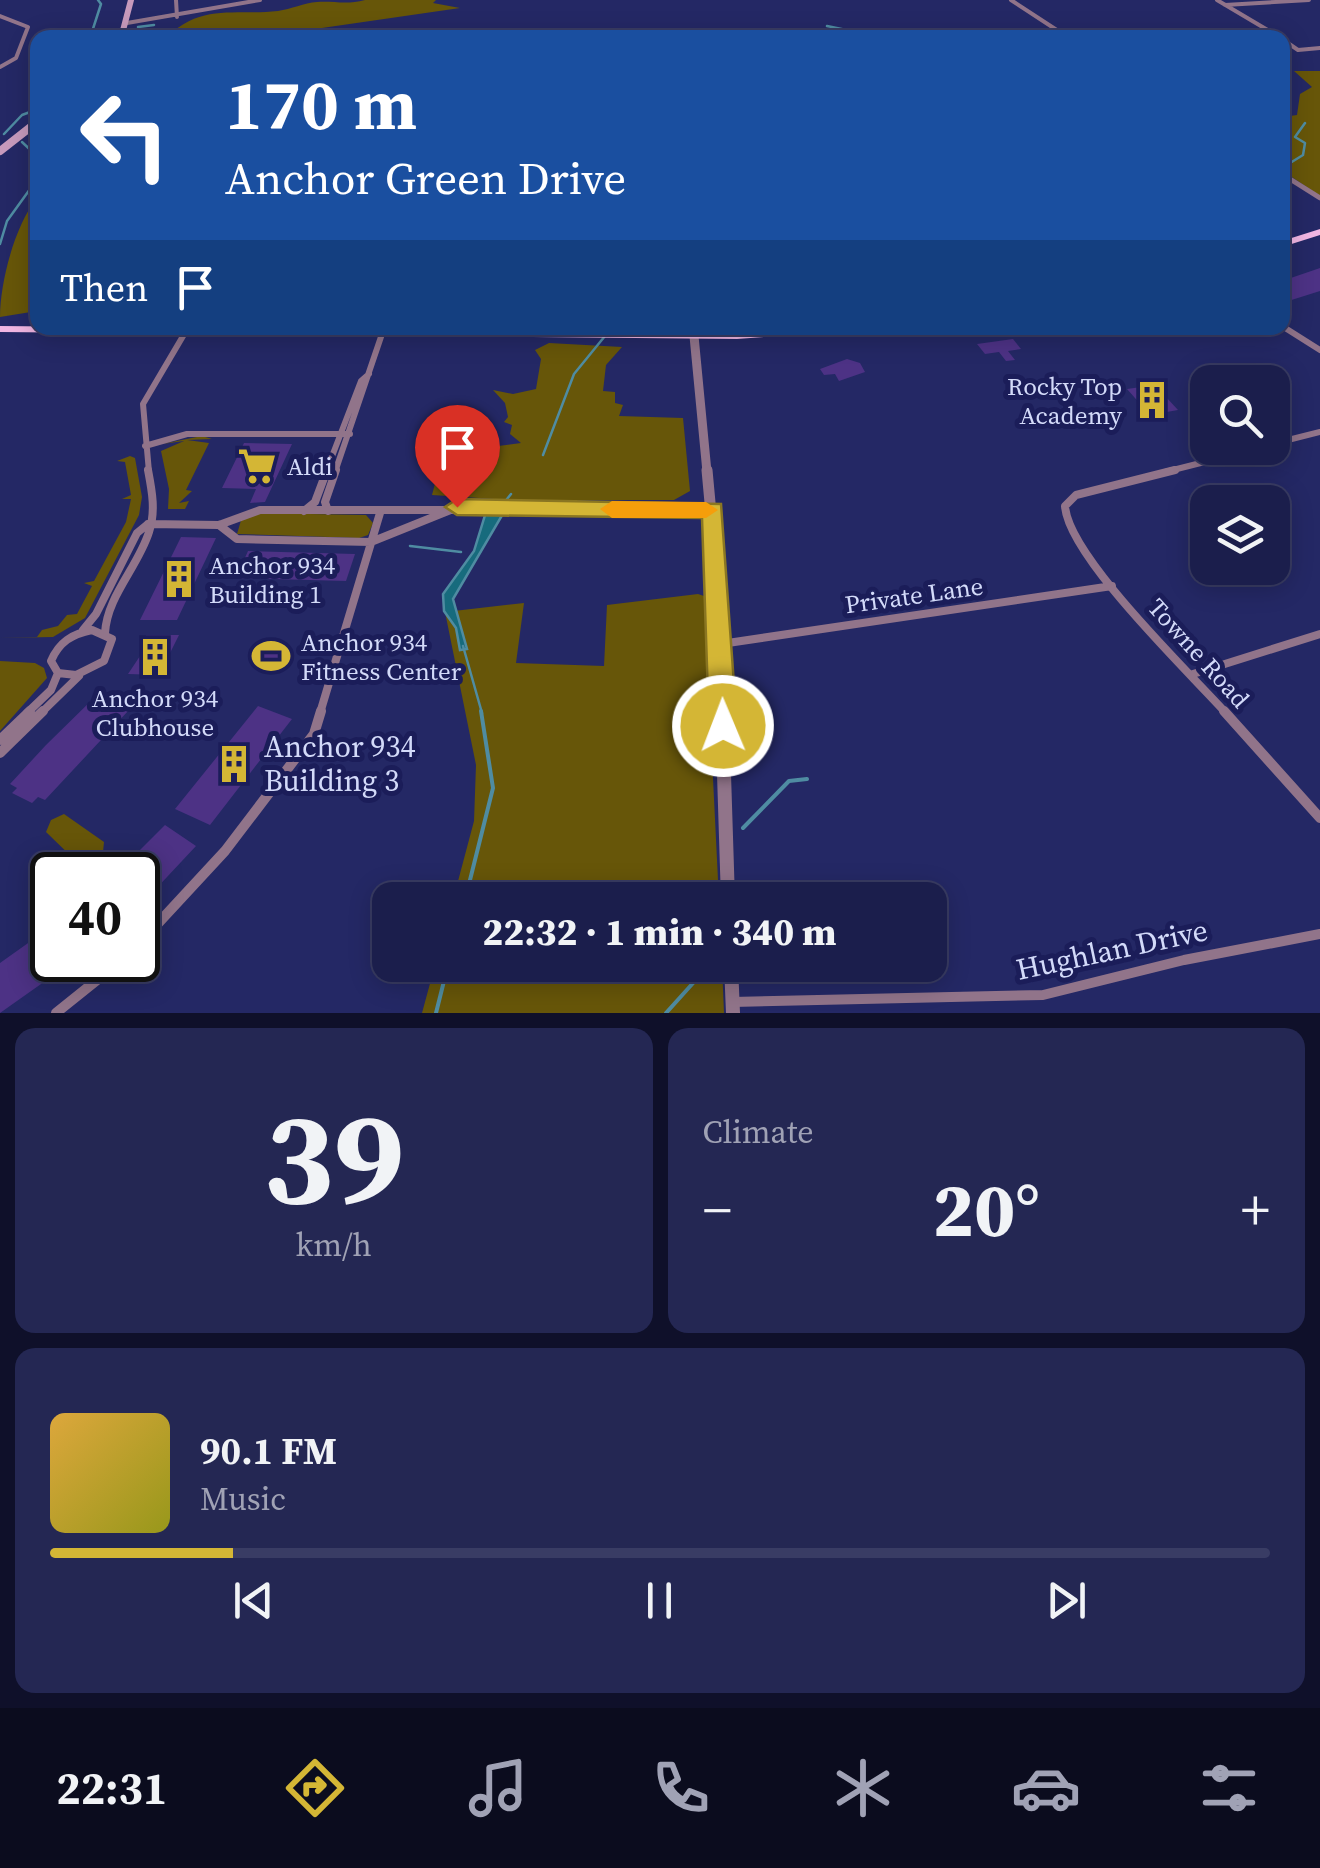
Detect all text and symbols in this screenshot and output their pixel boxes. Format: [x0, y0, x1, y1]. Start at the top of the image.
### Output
text: 170 m [225, 56, 417, 152]
icon: left [60, 70, 190, 200]
text: Anchor Green Drive [225, 147, 626, 209]
icon: arrive [168, 260, 223, 315]
text: Then [60, 262, 148, 314]
map controls [1190, 365, 1290, 585]
button: search [1190, 365, 1290, 465]
place label: Rocky Top Academy [1007, 369, 1122, 432]
building icon: Rocky Top Academy [1131, 379, 1173, 421]
pin [415, 405, 500, 508]
icon: arrive [430, 420, 485, 475]
supermarket icon: Aldi [236, 445, 278, 487]
place label: Aldi [287, 449, 333, 483]
button: layers [1190, 485, 1290, 585]
place label: Anchor 934 Building 1 [209, 548, 336, 611]
building icon: Anchor 934 Building 1 [158, 558, 200, 600]
street label: Private Lane [843, 568, 985, 622]
street label: Towne Road [1141, 591, 1257, 715]
place label: Anchor 934 Fitness Center [301, 625, 462, 688]
sports icon: Anchor 934 Fitness Center [250, 635, 292, 677]
building icon: Anchor 934 Clubhouse [134, 636, 176, 678]
position arrow [671, 674, 775, 778]
place label: Anchor 934 Clubhouse [92, 681, 219, 744]
place label: Anchor 934 Building 3 [264, 726, 416, 801]
building icon: Anchor 934 Building 3 [213, 743, 255, 785]
speed limit sign: 40 [30, 852, 160, 982]
text: 22:32 · 1 min · 340 m [482, 906, 837, 958]
street label: Hughlan Drive [1012, 909, 1211, 990]
text: 39 [263, 1068, 404, 1247]
text: Climate [703, 1110, 814, 1154]
text: 20° [933, 1158, 1040, 1261]
text: − [703, 1172, 732, 1247]
text: + [1241, 1172, 1270, 1247]
text: km/h [296, 1223, 372, 1267]
text: 90.1 FM [200, 1425, 337, 1477]
text: Music [200, 1477, 286, 1521]
icon: previous [226, 1573, 281, 1628]
icon: pause [632, 1573, 687, 1628]
icon: next [1039, 1573, 1094, 1628]
icon: directions [280, 1753, 350, 1823]
icon: music [463, 1753, 533, 1823]
icon: phone [646, 1753, 716, 1823]
icon: climate [828, 1753, 898, 1823]
icon: car [1011, 1753, 1081, 1823]
icon: filters [1194, 1753, 1264, 1823]
text: 22:31 [56, 1757, 167, 1819]

